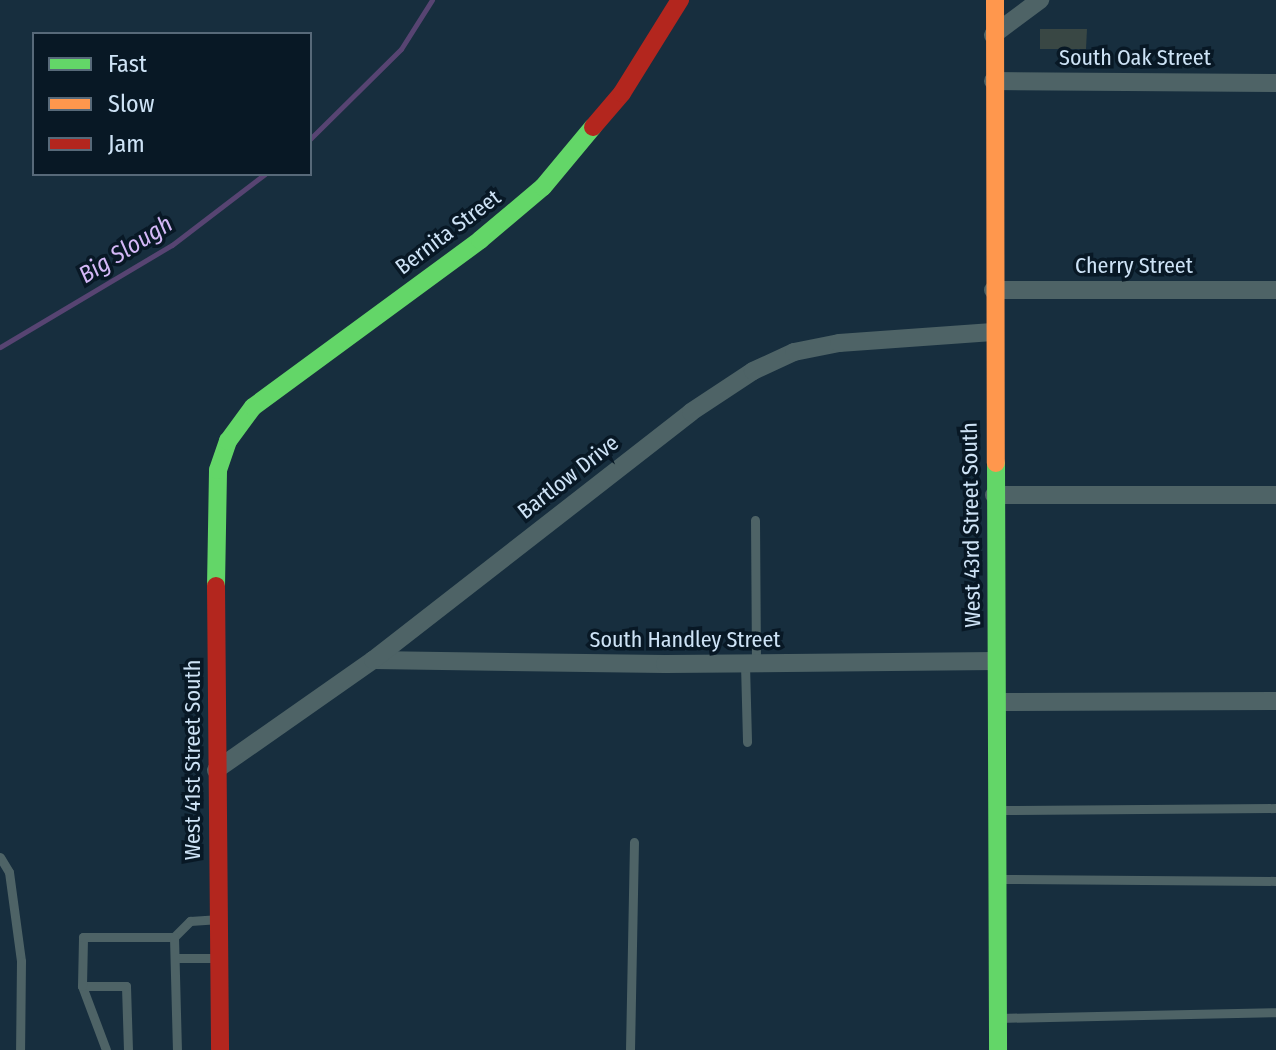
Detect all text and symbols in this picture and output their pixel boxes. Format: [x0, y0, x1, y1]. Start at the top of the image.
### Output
legend [32, 32, 312, 176]
street label: South Oak Street [1059, 45, 1211, 71]
text: Fast [108, 50, 147, 78]
text: Slow [108, 90, 154, 118]
text: Jam [108, 130, 145, 158]
street label: Bernita Street [390, 184, 506, 280]
water label: Big Slough [74, 210, 178, 290]
street label: Cherry Street [1075, 253, 1193, 279]
street label: West 43rd Street South [956, 422, 986, 628]
street label: Bartlow Drive [512, 429, 624, 525]
street label: South Handley Street [589, 627, 781, 653]
street label: West 41st Street South [180, 660, 206, 860]

